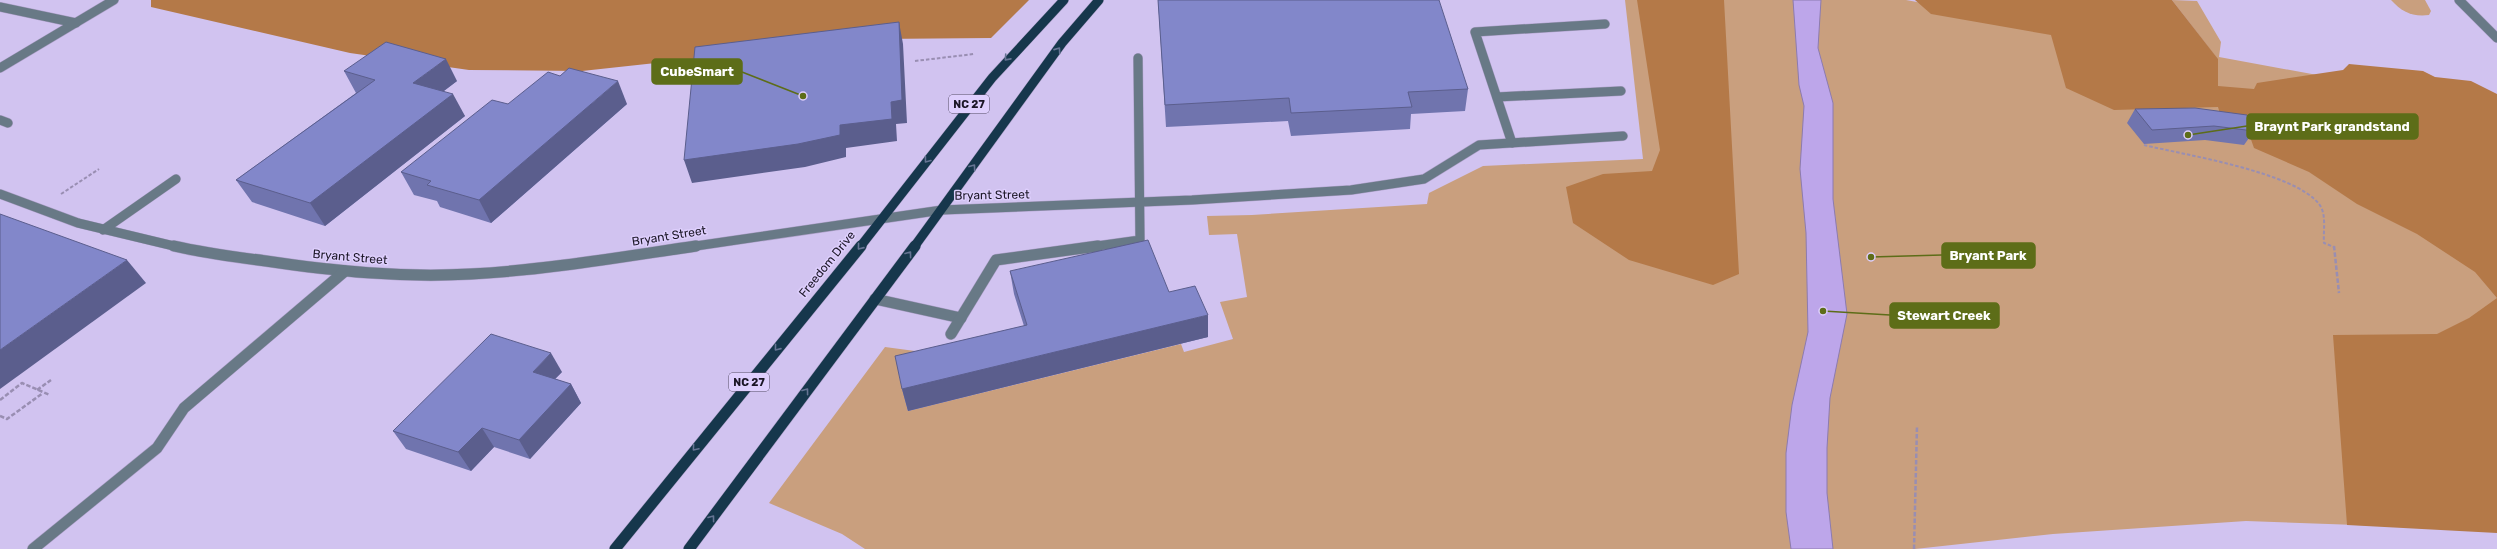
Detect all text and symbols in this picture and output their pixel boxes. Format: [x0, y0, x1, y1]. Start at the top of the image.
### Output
one-way arrow [1053, 47, 1061, 54]
one-way arrow [1005, 54, 1012, 61]
callout: CubeSmart [652, 59, 742, 84]
text: CubeSmart [660, 64, 734, 79]
road number: NC 27 [949, 95, 989, 113]
callout: Braynt Park grandstand [2247, 114, 2418, 139]
text: Braynt Park grandstand [2254, 119, 2410, 134]
one-way arrow [924, 156, 931, 163]
one-way arrow [968, 164, 975, 171]
street label: Bryant Street [954, 187, 1030, 203]
street label: Bryant Street [631, 223, 707, 249]
street label: Freedom Drive [796, 228, 858, 300]
one-way arrow [857, 242, 864, 250]
callout: Bryant Park [1942, 243, 2035, 268]
street label: Bryant Street [312, 247, 388, 267]
text: Bryant Park [1949, 248, 2027, 263]
one-way arrow [904, 251, 911, 258]
callout: Stewart Creek [1890, 303, 1999, 328]
text: Stewart Creek [1897, 308, 1991, 323]
one-way arrow [775, 343, 782, 350]
road number: NC 27 [729, 373, 769, 391]
one-way arrow [802, 389, 809, 396]
one-way arrow [692, 444, 699, 451]
one-way arrow [708, 515, 715, 522]

